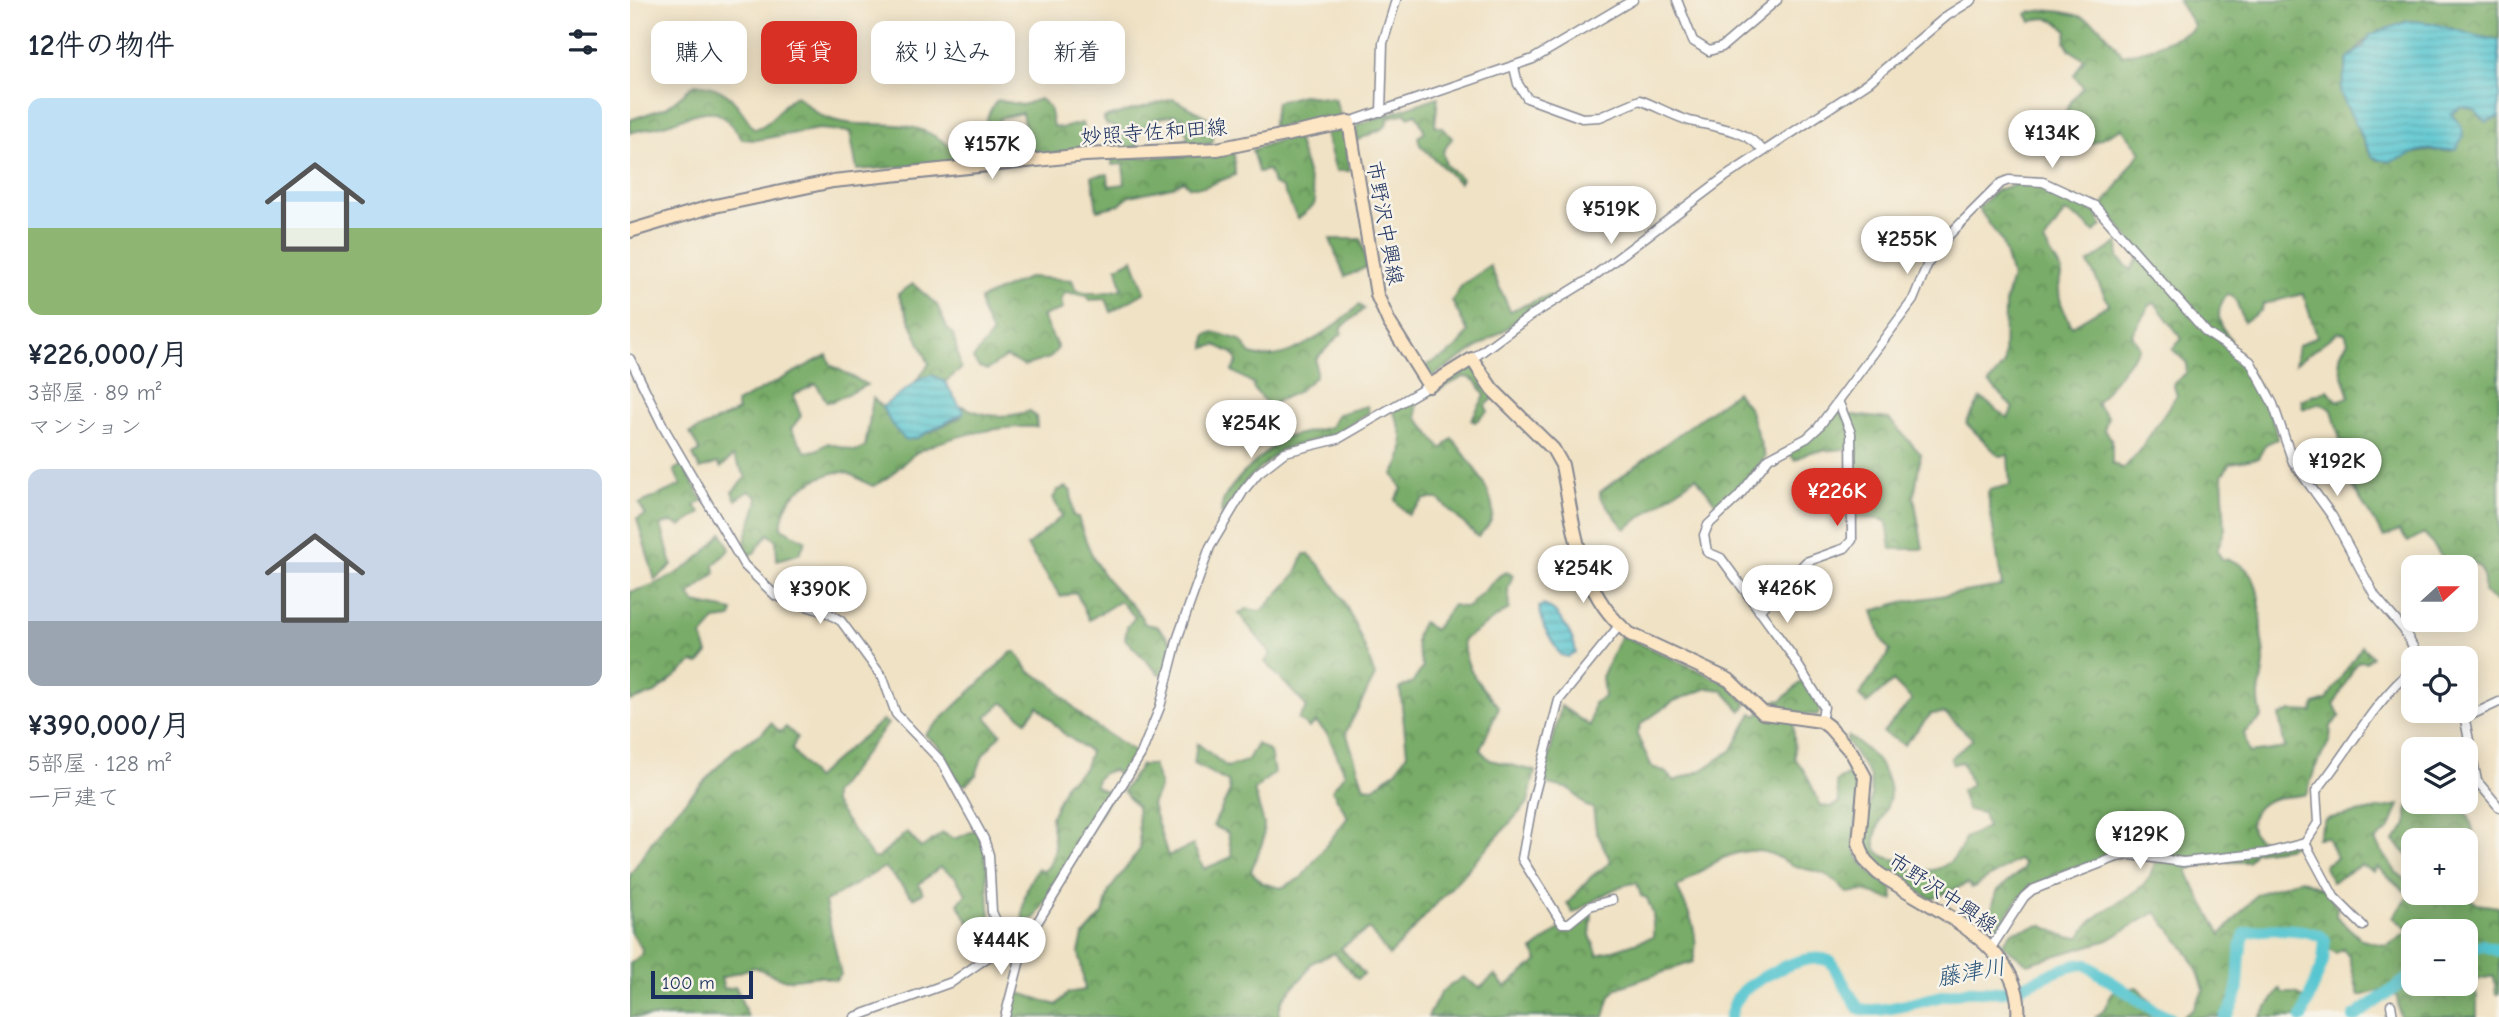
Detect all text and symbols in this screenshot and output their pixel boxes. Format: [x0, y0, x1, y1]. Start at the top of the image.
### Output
chip: 購入 [651, 21, 747, 84]
chip: 賃貸 [761, 21, 857, 84]
chip: 絞り込み [871, 21, 1015, 84]
chip: 新着 [1029, 21, 1125, 84]
icon: filters [564, 23, 602, 61]
text: 12件の物件 [28, 28, 175, 63]
pin: ¥134K [2003, 110, 2101, 170]
street label: 妙照寺佐和田線 [1080, 115, 1228, 149]
text: ¥134K [2024, 119, 2080, 146]
pin: ¥157K [943, 122, 1041, 181]
text: ¥157K [964, 130, 1020, 157]
icon: home [252, 144, 378, 270]
street label: 市野沢中興線 [1362, 159, 1408, 287]
pin: ¥519K [1562, 187, 1660, 246]
text: ¥519K [1582, 195, 1640, 222]
pin: ¥255K [1858, 216, 1956, 276]
text: ¥255K [1877, 225, 1937, 252]
text: ¥226,000/月 [28, 337, 189, 372]
text: 3部屋 · 89 m² [28, 379, 162, 406]
pin: ¥254K [1202, 400, 1300, 460]
text: ¥254K [1222, 409, 1280, 436]
text: マンション [28, 413, 142, 440]
pin: ¥192K [2288, 438, 2386, 498]
text: ¥192K [2309, 447, 2365, 474]
pin: ¥226K [1788, 468, 1886, 528]
text: ¥226K [1807, 477, 1867, 504]
icon: home [252, 515, 378, 641]
pin: ¥254K [1534, 546, 1632, 605]
text: ¥254K [1554, 554, 1612, 581]
north arrow [2401, 555, 2478, 632]
map controls [2401, 555, 2478, 996]
pin: ¥390K [771, 566, 869, 626]
pin: ¥426K [1738, 566, 1836, 625]
text: ¥426K [1758, 574, 1816, 601]
text: ¥390K [790, 575, 850, 602]
button: locate [2401, 646, 2478, 723]
text: ¥390,000/月 [28, 708, 191, 743]
button: layers [2401, 737, 2478, 814]
text: 5部屋 · 128 m² [28, 750, 171, 777]
text: 一戸建て [28, 784, 120, 811]
pin: ¥129K [2091, 812, 2189, 871]
text: ¥129K [2112, 820, 2168, 847]
button: + [2401, 828, 2478, 905]
street label: 市野沢中興線 [1884, 848, 2002, 938]
pin: ¥444K [952, 918, 1050, 977]
button: − [2401, 919, 2478, 996]
text: ¥444K [973, 926, 1029, 953]
water label: 藤津川 [1935, 953, 2007, 991]
scale bar [651, 968, 752, 1000]
text: 100 m [662, 972, 715, 994]

